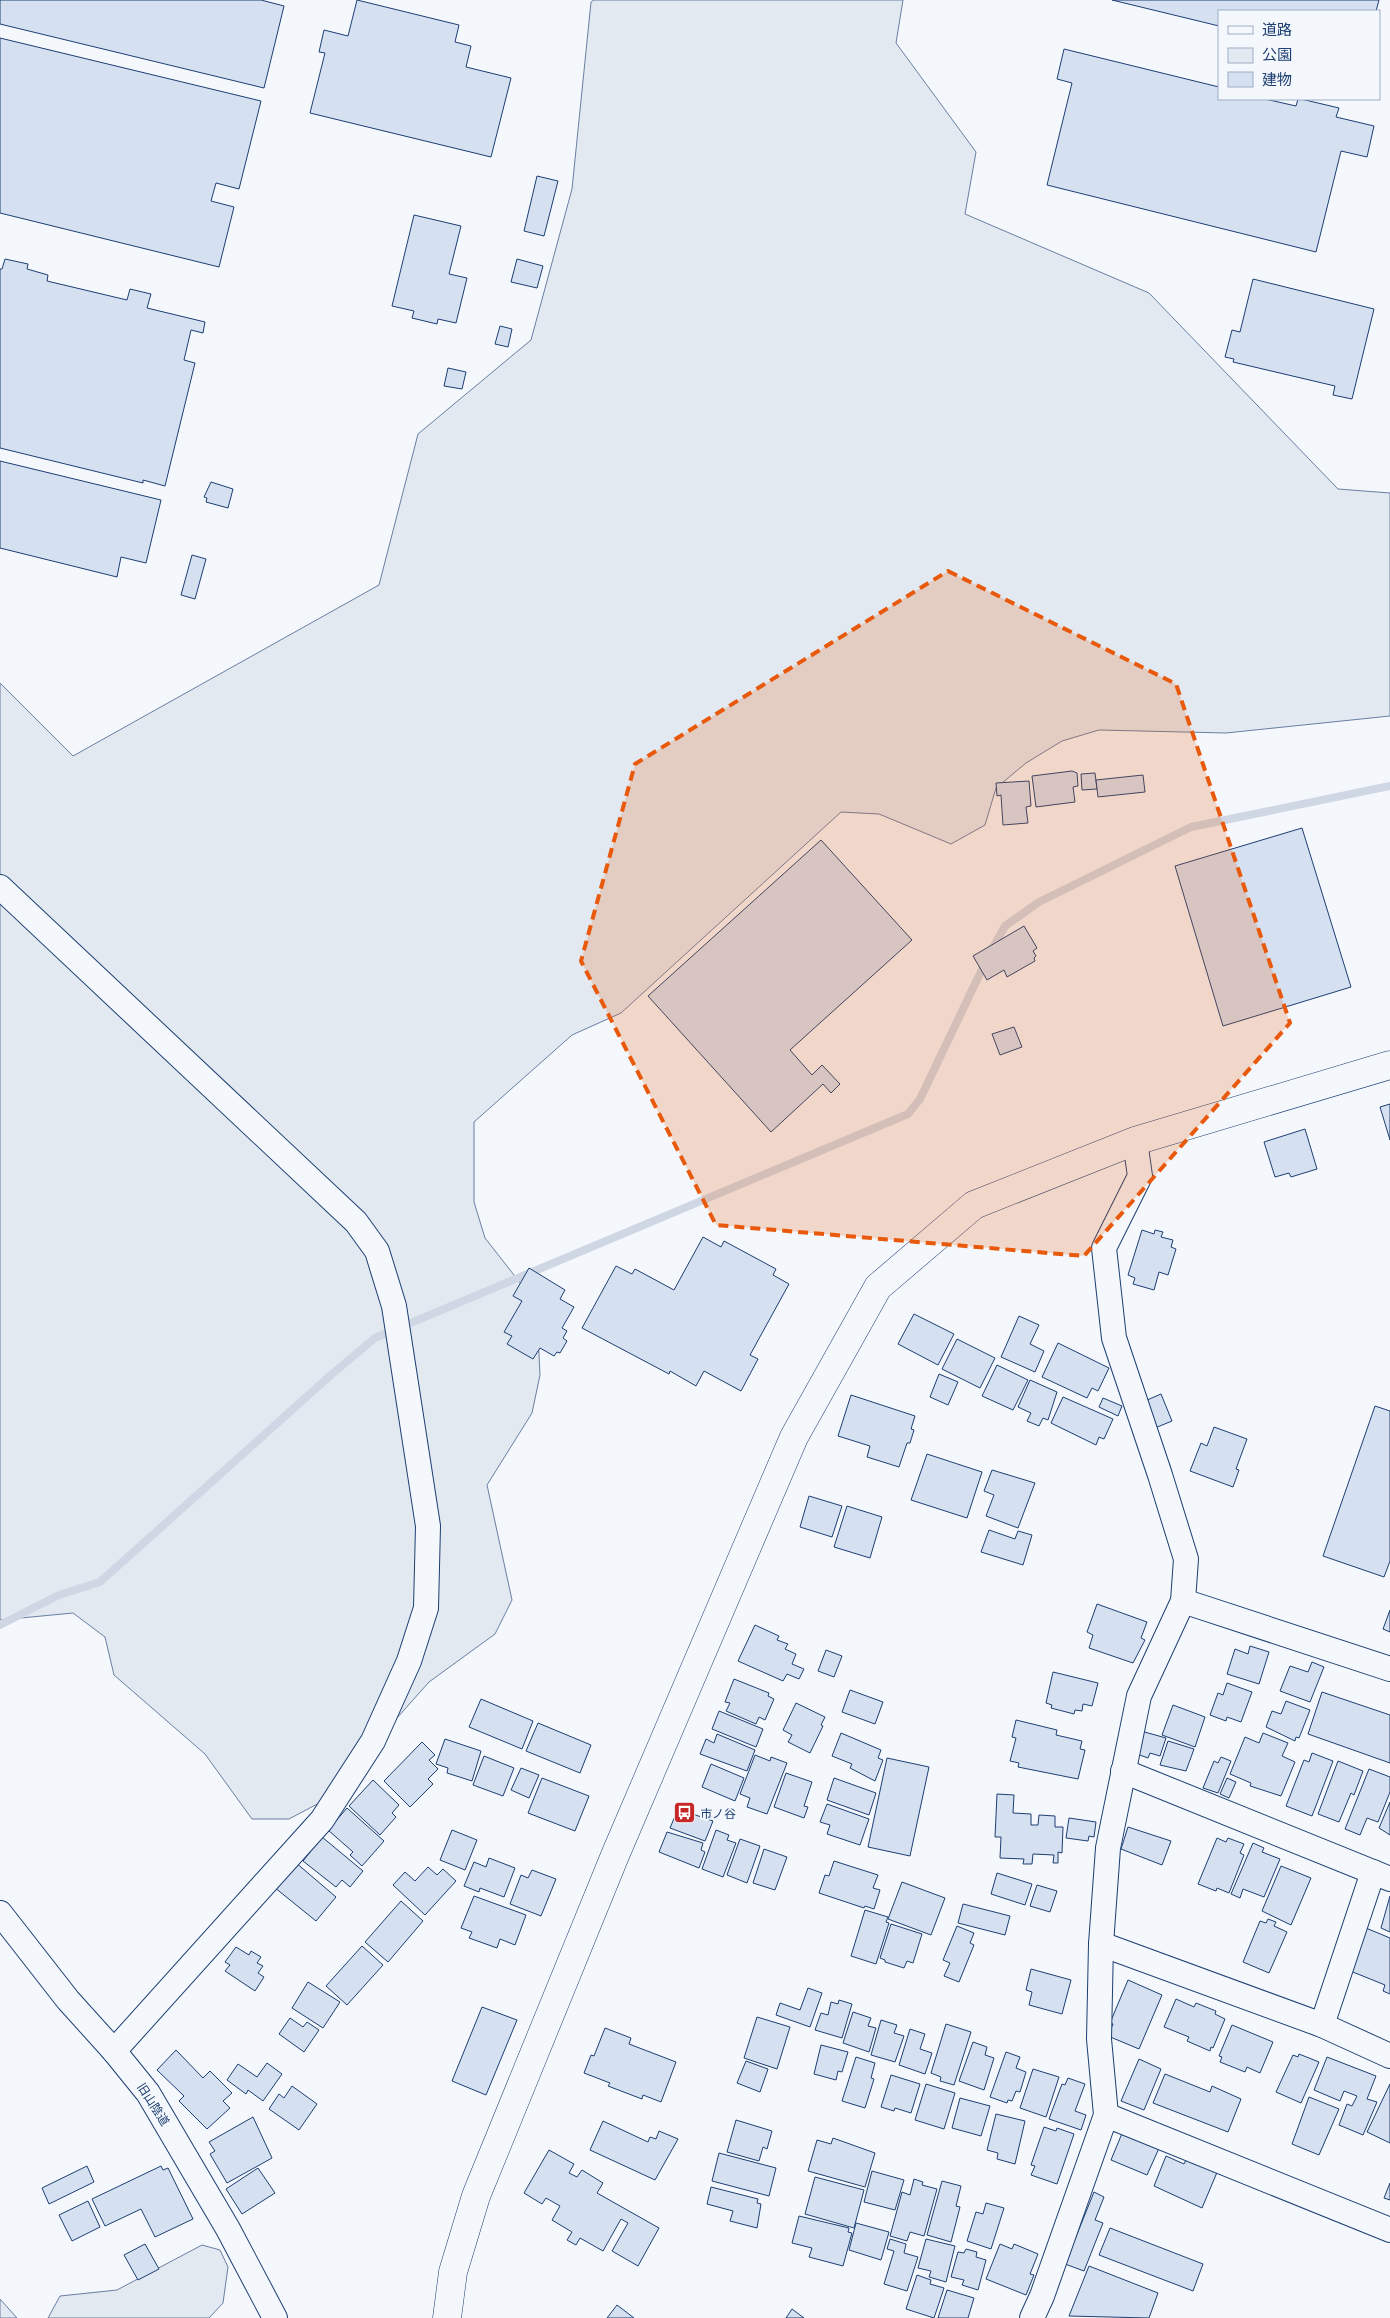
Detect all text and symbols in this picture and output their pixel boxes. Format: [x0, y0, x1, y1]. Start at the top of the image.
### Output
legend [1218, 10, 1380, 100]
text: 道路 [1262, 19, 1292, 39]
text: 公園 [1262, 44, 1292, 64]
text: 建物 [1262, 69, 1292, 89]
bus stop icon: 市ノ谷 [672, 1801, 696, 1825]
place label: 市ノ谷 [700, 1805, 736, 1821]
street label: 旧山陰道 [134, 2080, 174, 2128]

